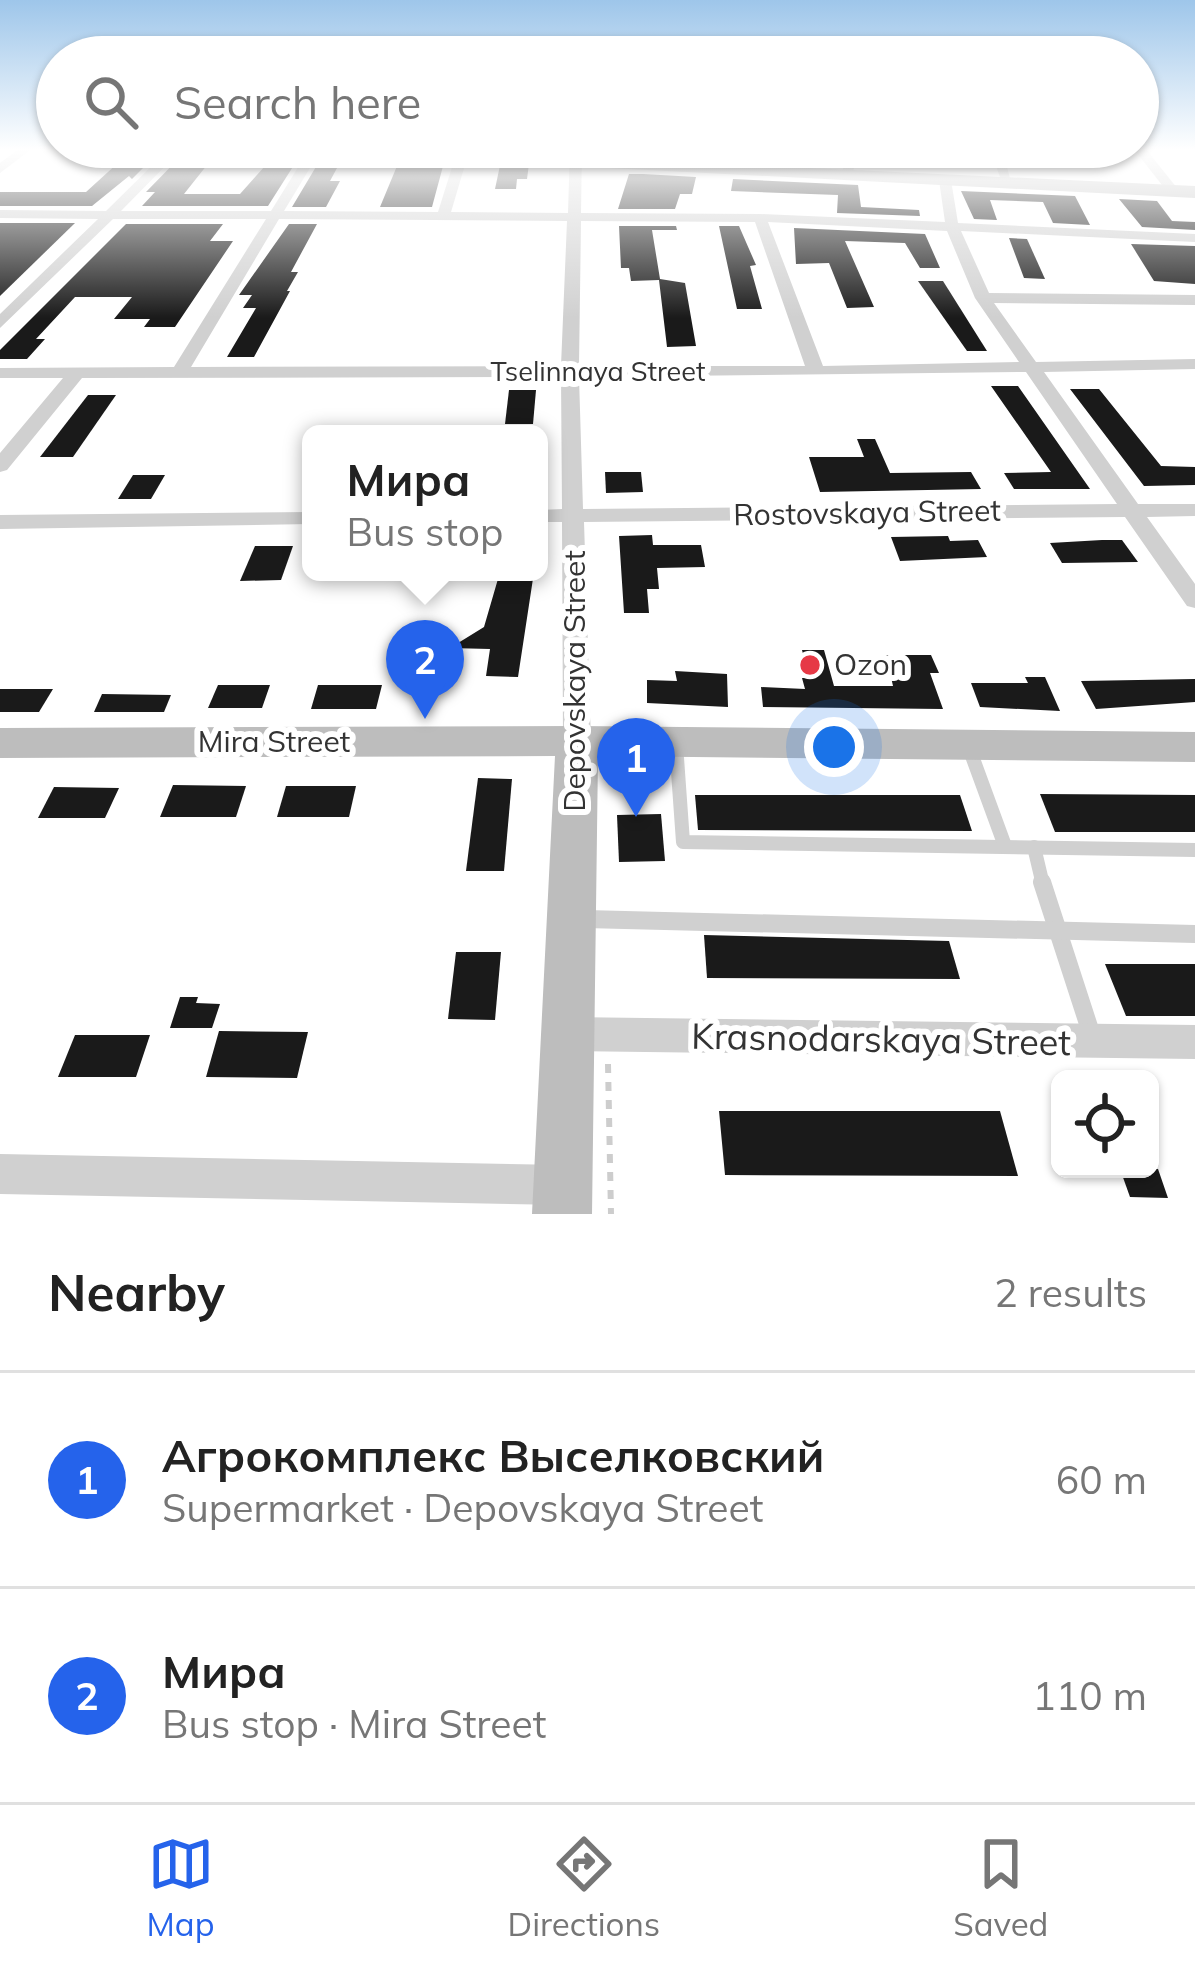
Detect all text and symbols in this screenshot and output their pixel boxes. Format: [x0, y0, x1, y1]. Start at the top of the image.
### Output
search box [36, 36, 1159, 168]
icon: search [78, 69, 144, 135]
text: Search here [174, 74, 421, 130]
street label: Tselinnaya Street [491, 354, 705, 388]
popup [302, 425, 548, 581]
text: Мира [347, 451, 470, 507]
street label: Rostovskaya Street [733, 491, 1001, 533]
text: Bus stop [347, 507, 503, 556]
street label: Depovskaya Street [555, 550, 593, 812]
pin: 2 [386, 620, 464, 719]
place label: Ozon [834, 645, 907, 683]
marker: Ozon [797, 652, 823, 678]
your location [804, 717, 864, 777]
pin: 1 [597, 718, 675, 817]
street label: Mira Street [198, 722, 350, 760]
street label: Krasnodarskaya Street [691, 1013, 1071, 1064]
map controls [1051, 1070, 1159, 1178]
button: locate [1051, 1070, 1159, 1178]
text: Nearby [48, 1260, 225, 1324]
text: 2 results [994, 1268, 1147, 1317]
text: Агрокомплекс Выселковский [162, 1427, 824, 1483]
text: 1 [75, 1455, 99, 1504]
text: 60 m [1056, 1455, 1147, 1504]
text: Supermarket · Depovskaya Street [162, 1483, 763, 1532]
text: Мира [162, 1643, 286, 1699]
text: 2 [75, 1671, 99, 1720]
text: 110 m [1032, 1671, 1147, 1720]
text: Bus stop · Mira Street [162, 1699, 546, 1748]
tab: Map [147, 1831, 214, 1944]
tab: Directions [508, 1831, 660, 1944]
tab: Saved [953, 1831, 1048, 1944]

